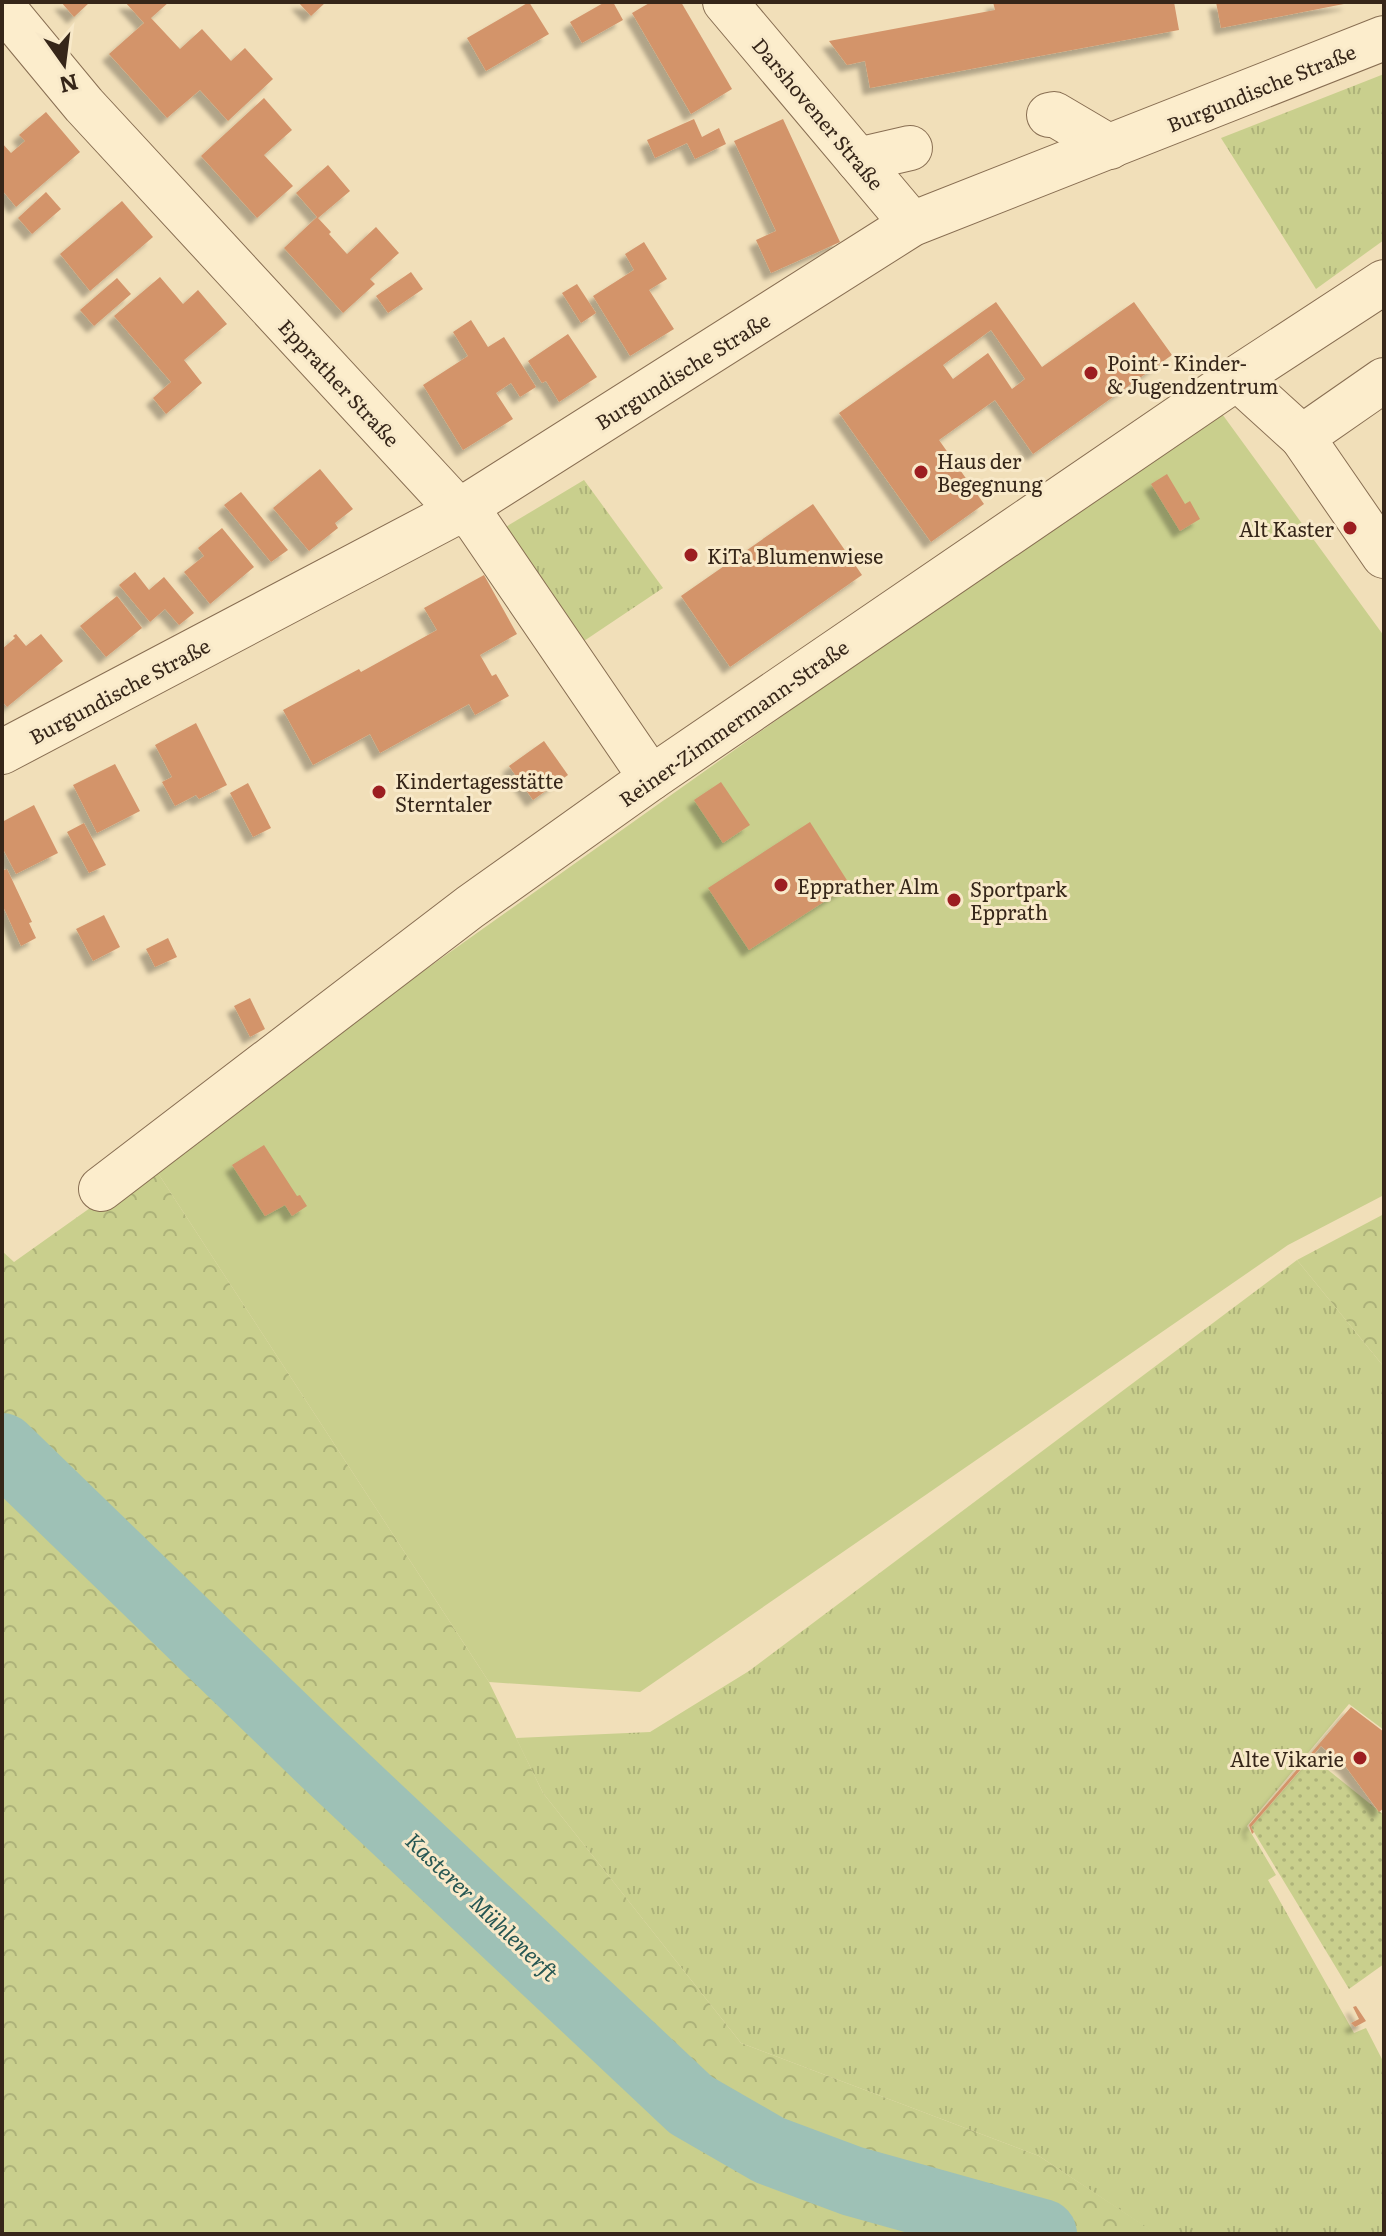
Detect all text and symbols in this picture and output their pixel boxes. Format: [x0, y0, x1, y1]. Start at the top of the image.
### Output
north arrow [24, 24, 104, 104]
street label: Darshovener Straße [746, 30, 892, 196]
street label: Burgundische Straße [1162, 35, 1360, 139]
text: N [56, 67, 82, 103]
street label: Burgundische Straße [589, 304, 775, 436]
street label: Epprather Straße [273, 311, 407, 453]
place label: Point - Kinder- & Jugendzentrum [1107, 347, 1278, 400]
marker: Point - Kinder- & Jugendzentrum [1082, 364, 1100, 382]
place label: Haus der Begegnung [937, 445, 1044, 498]
marker: Haus der Begegnung [912, 463, 930, 481]
place label: Alt Kaster [1239, 513, 1335, 543]
marker: Alt Kaster [1341, 519, 1359, 537]
place label: KiTa Blumenwiese [707, 540, 883, 570]
marker: KiTa Blumenwiese [682, 546, 700, 564]
street label: Burgundische Straße [23, 630, 215, 750]
street label: Reiner-Zimmermann-Straße [612, 631, 854, 813]
place label: Kindertagesstätte Sterntaler [395, 765, 563, 818]
marker: Kindertagesstätte Sterntaler [370, 783, 388, 801]
place label: Epprather Alm [797, 870, 939, 900]
place label: Sportpark Epprath [970, 873, 1068, 926]
marker: Epprather Alm [772, 876, 790, 894]
marker: Sportpark Epprath [945, 891, 963, 909]
place label: Alte Vikarie [1230, 1743, 1344, 1773]
marker: Alte Vikarie [1351, 1749, 1369, 1767]
water label: Kasterer Mühlenerft [399, 1824, 567, 1988]

